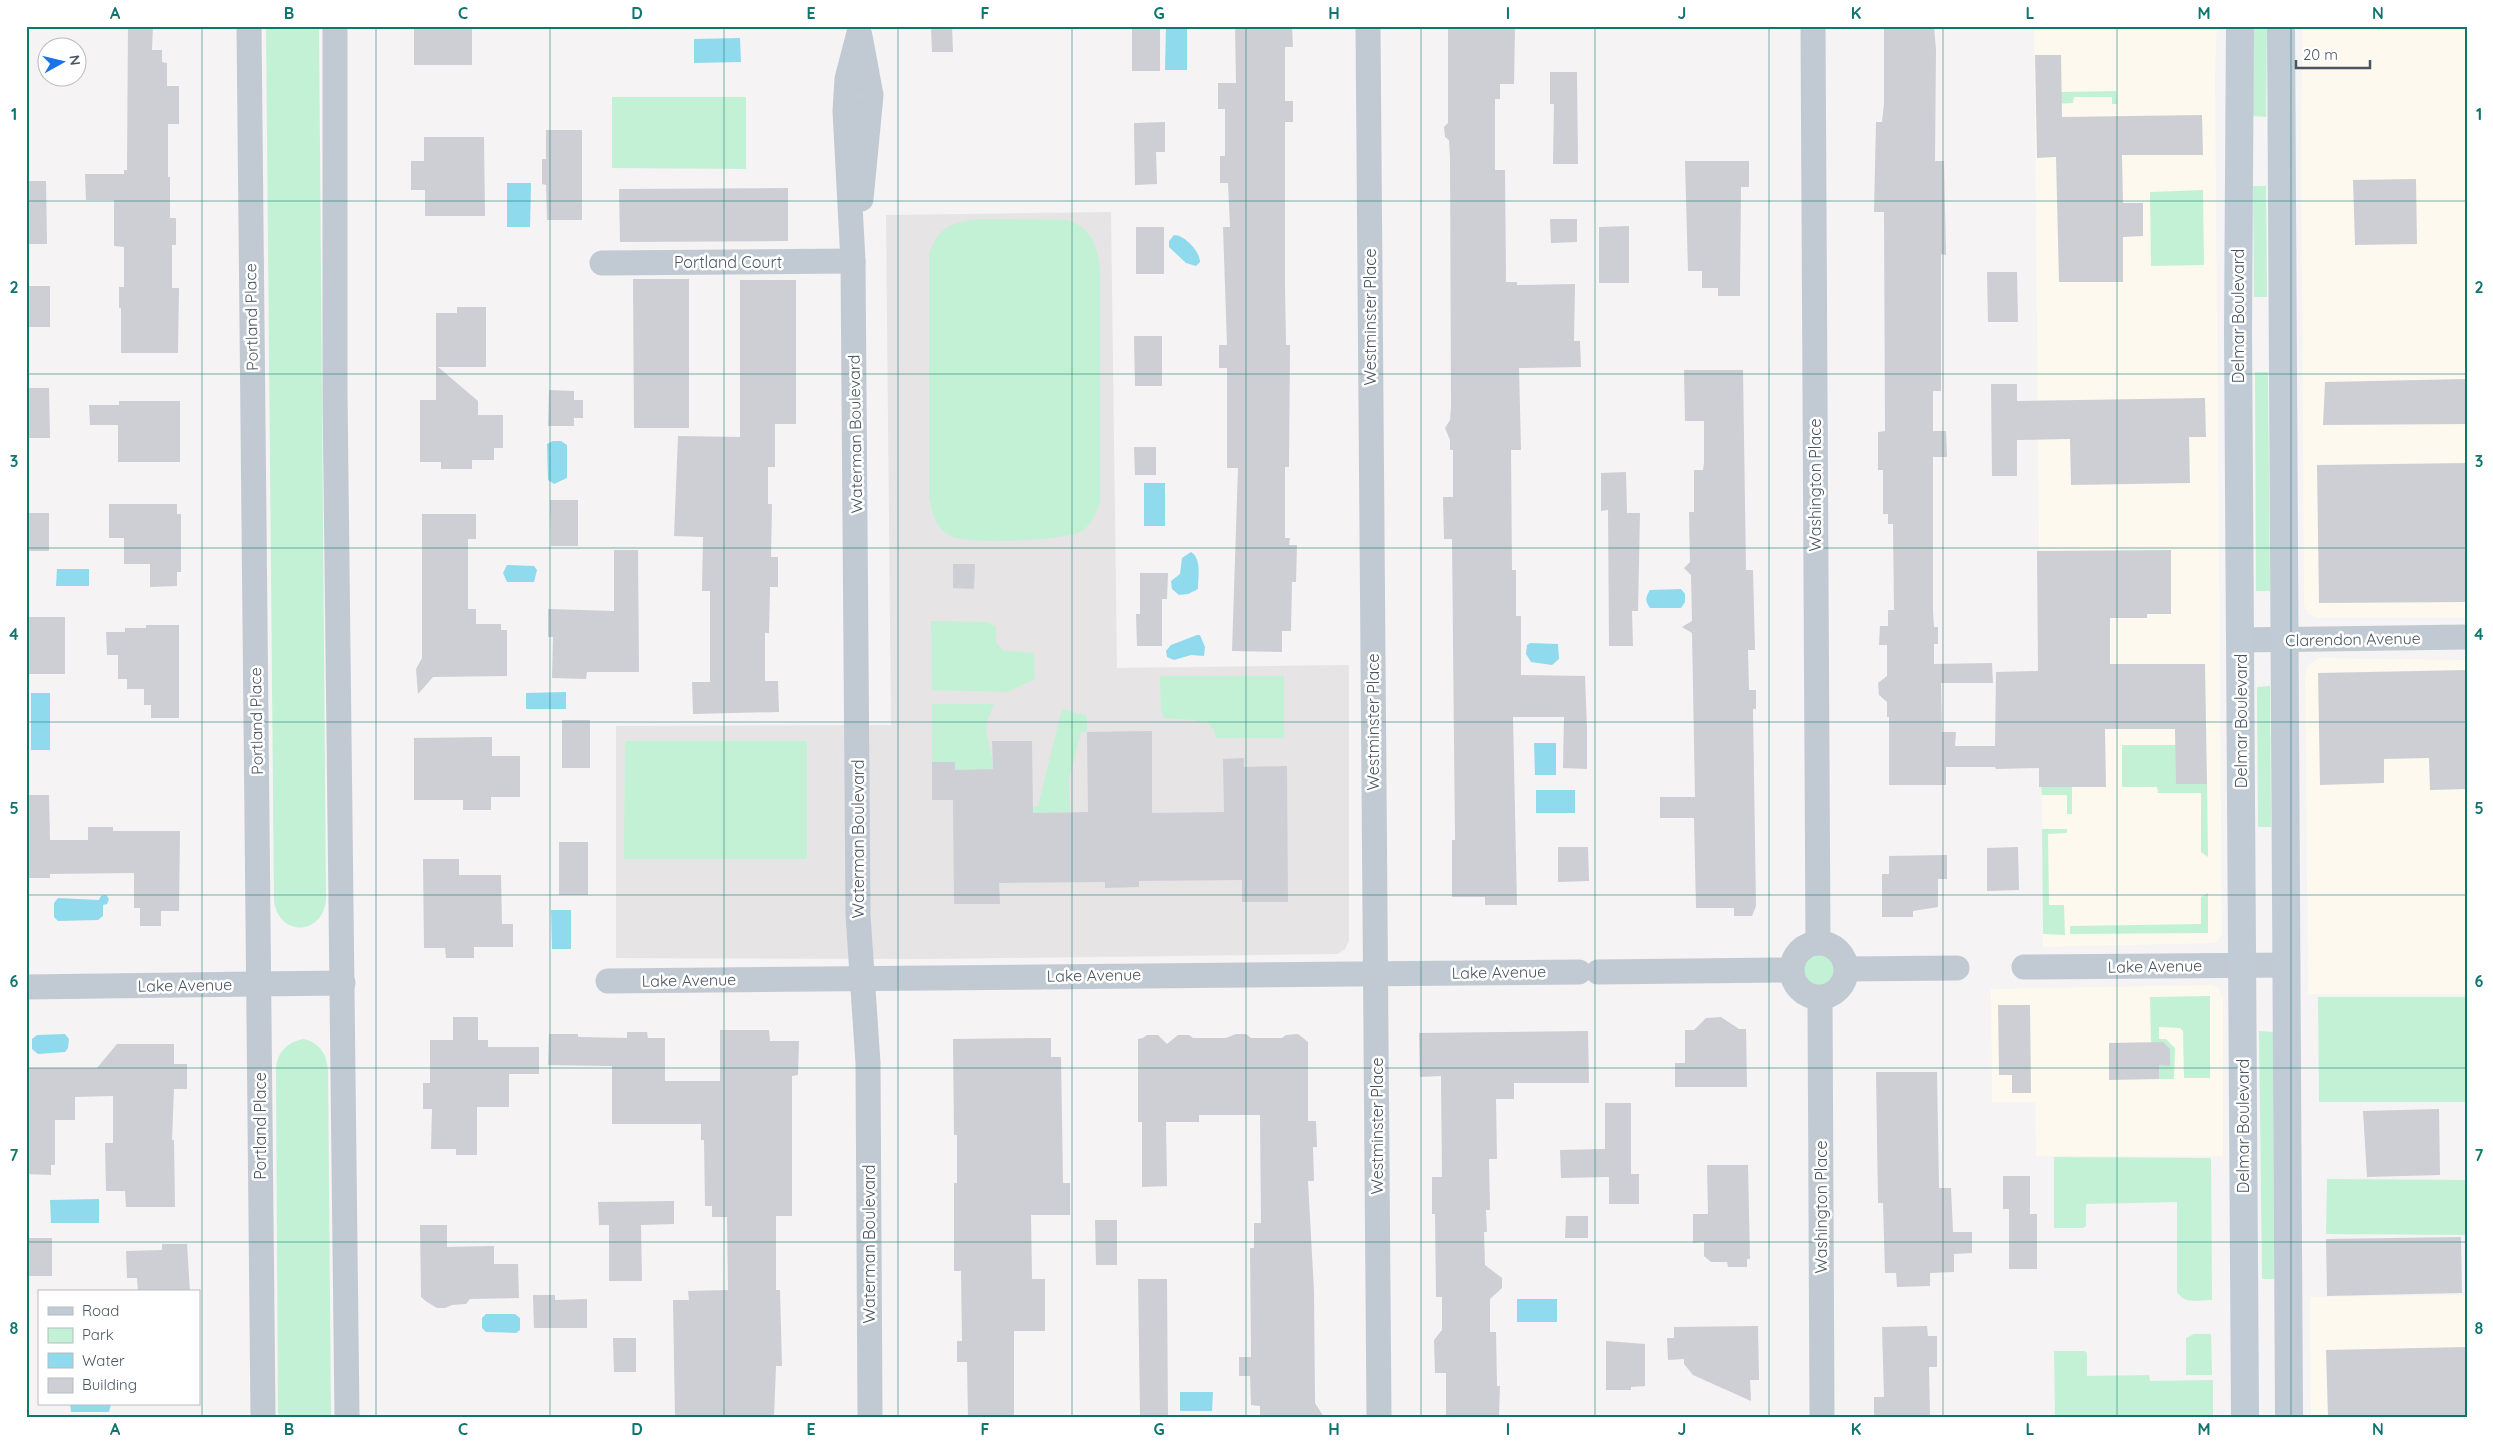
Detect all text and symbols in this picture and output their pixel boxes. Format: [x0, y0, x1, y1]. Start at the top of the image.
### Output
text: A [110, 3, 121, 23]
text: B [284, 3, 294, 23]
text: C [458, 3, 468, 23]
text: D [631, 3, 643, 23]
text: E [806, 3, 816, 23]
text: F [981, 3, 990, 23]
text: G [1153, 3, 1165, 23]
text: H [1328, 3, 1340, 23]
text: I [1506, 3, 1510, 23]
text: J [1678, 3, 1686, 23]
text: K [1851, 3, 1861, 23]
text: L [2026, 3, 2035, 23]
text: M [2197, 3, 2211, 23]
text: N [2372, 3, 2384, 23]
north arrow [38, 38, 88, 88]
scale bar [2296, 38, 2369, 70]
text: 20 m [2303, 45, 2338, 64]
text: N [65, 54, 85, 67]
text: 1 [11, 104, 17, 124]
text: 1 [2476, 104, 2482, 124]
street label: Westminster Place [1360, 248, 1380, 386]
street label: Delmar Boulevard [2228, 249, 2248, 383]
street label: Portland Court [674, 252, 782, 272]
street label: Portland Place [240, 263, 262, 371]
text: 2 [9, 277, 19, 297]
text: 2 [2474, 277, 2484, 297]
street label: Waterman Boulevard [844, 354, 866, 514]
street label: Washington Place [1805, 418, 1825, 552]
text: 3 [10, 451, 18, 471]
text: 3 [2475, 451, 2483, 471]
text: 4 [9, 624, 19, 644]
text: 4 [2474, 624, 2484, 644]
street label: Clarendon Avenue [2285, 628, 2421, 650]
street label: Westminster Place [1363, 653, 1383, 791]
street label: Delmar Boulevard [2231, 654, 2251, 788]
street label: Portland Place [245, 667, 267, 775]
street label: Waterman Boulevard [848, 760, 868, 918]
text: 5 [9, 798, 19, 818]
text: 5 [2474, 798, 2484, 818]
street label: Lake Avenue [2108, 955, 2202, 977]
street label: Lake Avenue [1452, 961, 1546, 983]
street label: Lake Avenue [1047, 964, 1141, 986]
street label: Lake Avenue [642, 969, 736, 991]
text: 6 [10, 971, 19, 991]
text: 6 [2475, 971, 2484, 991]
street label: Lake Avenue [138, 974, 232, 996]
street label: Westminster Place [1367, 1057, 1387, 1195]
street label: Delmar Boulevard [2233, 1059, 2253, 1193]
street label: Portland Place [250, 1072, 270, 1180]
street label: Washington Place [1811, 1140, 1831, 1274]
text: 7 [10, 1145, 19, 1165]
text: 7 [2475, 1145, 2484, 1165]
street label: Waterman Boulevard [859, 1165, 879, 1323]
legend [38, 1290, 200, 1406]
text: Road [82, 1301, 119, 1320]
text: 8 [10, 1318, 19, 1338]
text: 8 [2475, 1318, 2484, 1338]
text: Park [82, 1325, 114, 1344]
text: Water [82, 1351, 125, 1370]
text: Building [82, 1375, 137, 1394]
text: A [110, 1419, 121, 1439]
text: B [284, 1419, 294, 1439]
text: C [458, 1419, 468, 1439]
text: D [631, 1419, 643, 1439]
text: E [806, 1419, 816, 1439]
text: F [981, 1419, 990, 1439]
text: G [1153, 1419, 1165, 1439]
text: H [1328, 1419, 1340, 1439]
text: I [1506, 1419, 1510, 1439]
text: J [1678, 1419, 1686, 1439]
text: K [1851, 1419, 1861, 1439]
text: L [2026, 1419, 2035, 1439]
text: M [2197, 1419, 2211, 1439]
text: N [2372, 1419, 2384, 1439]

